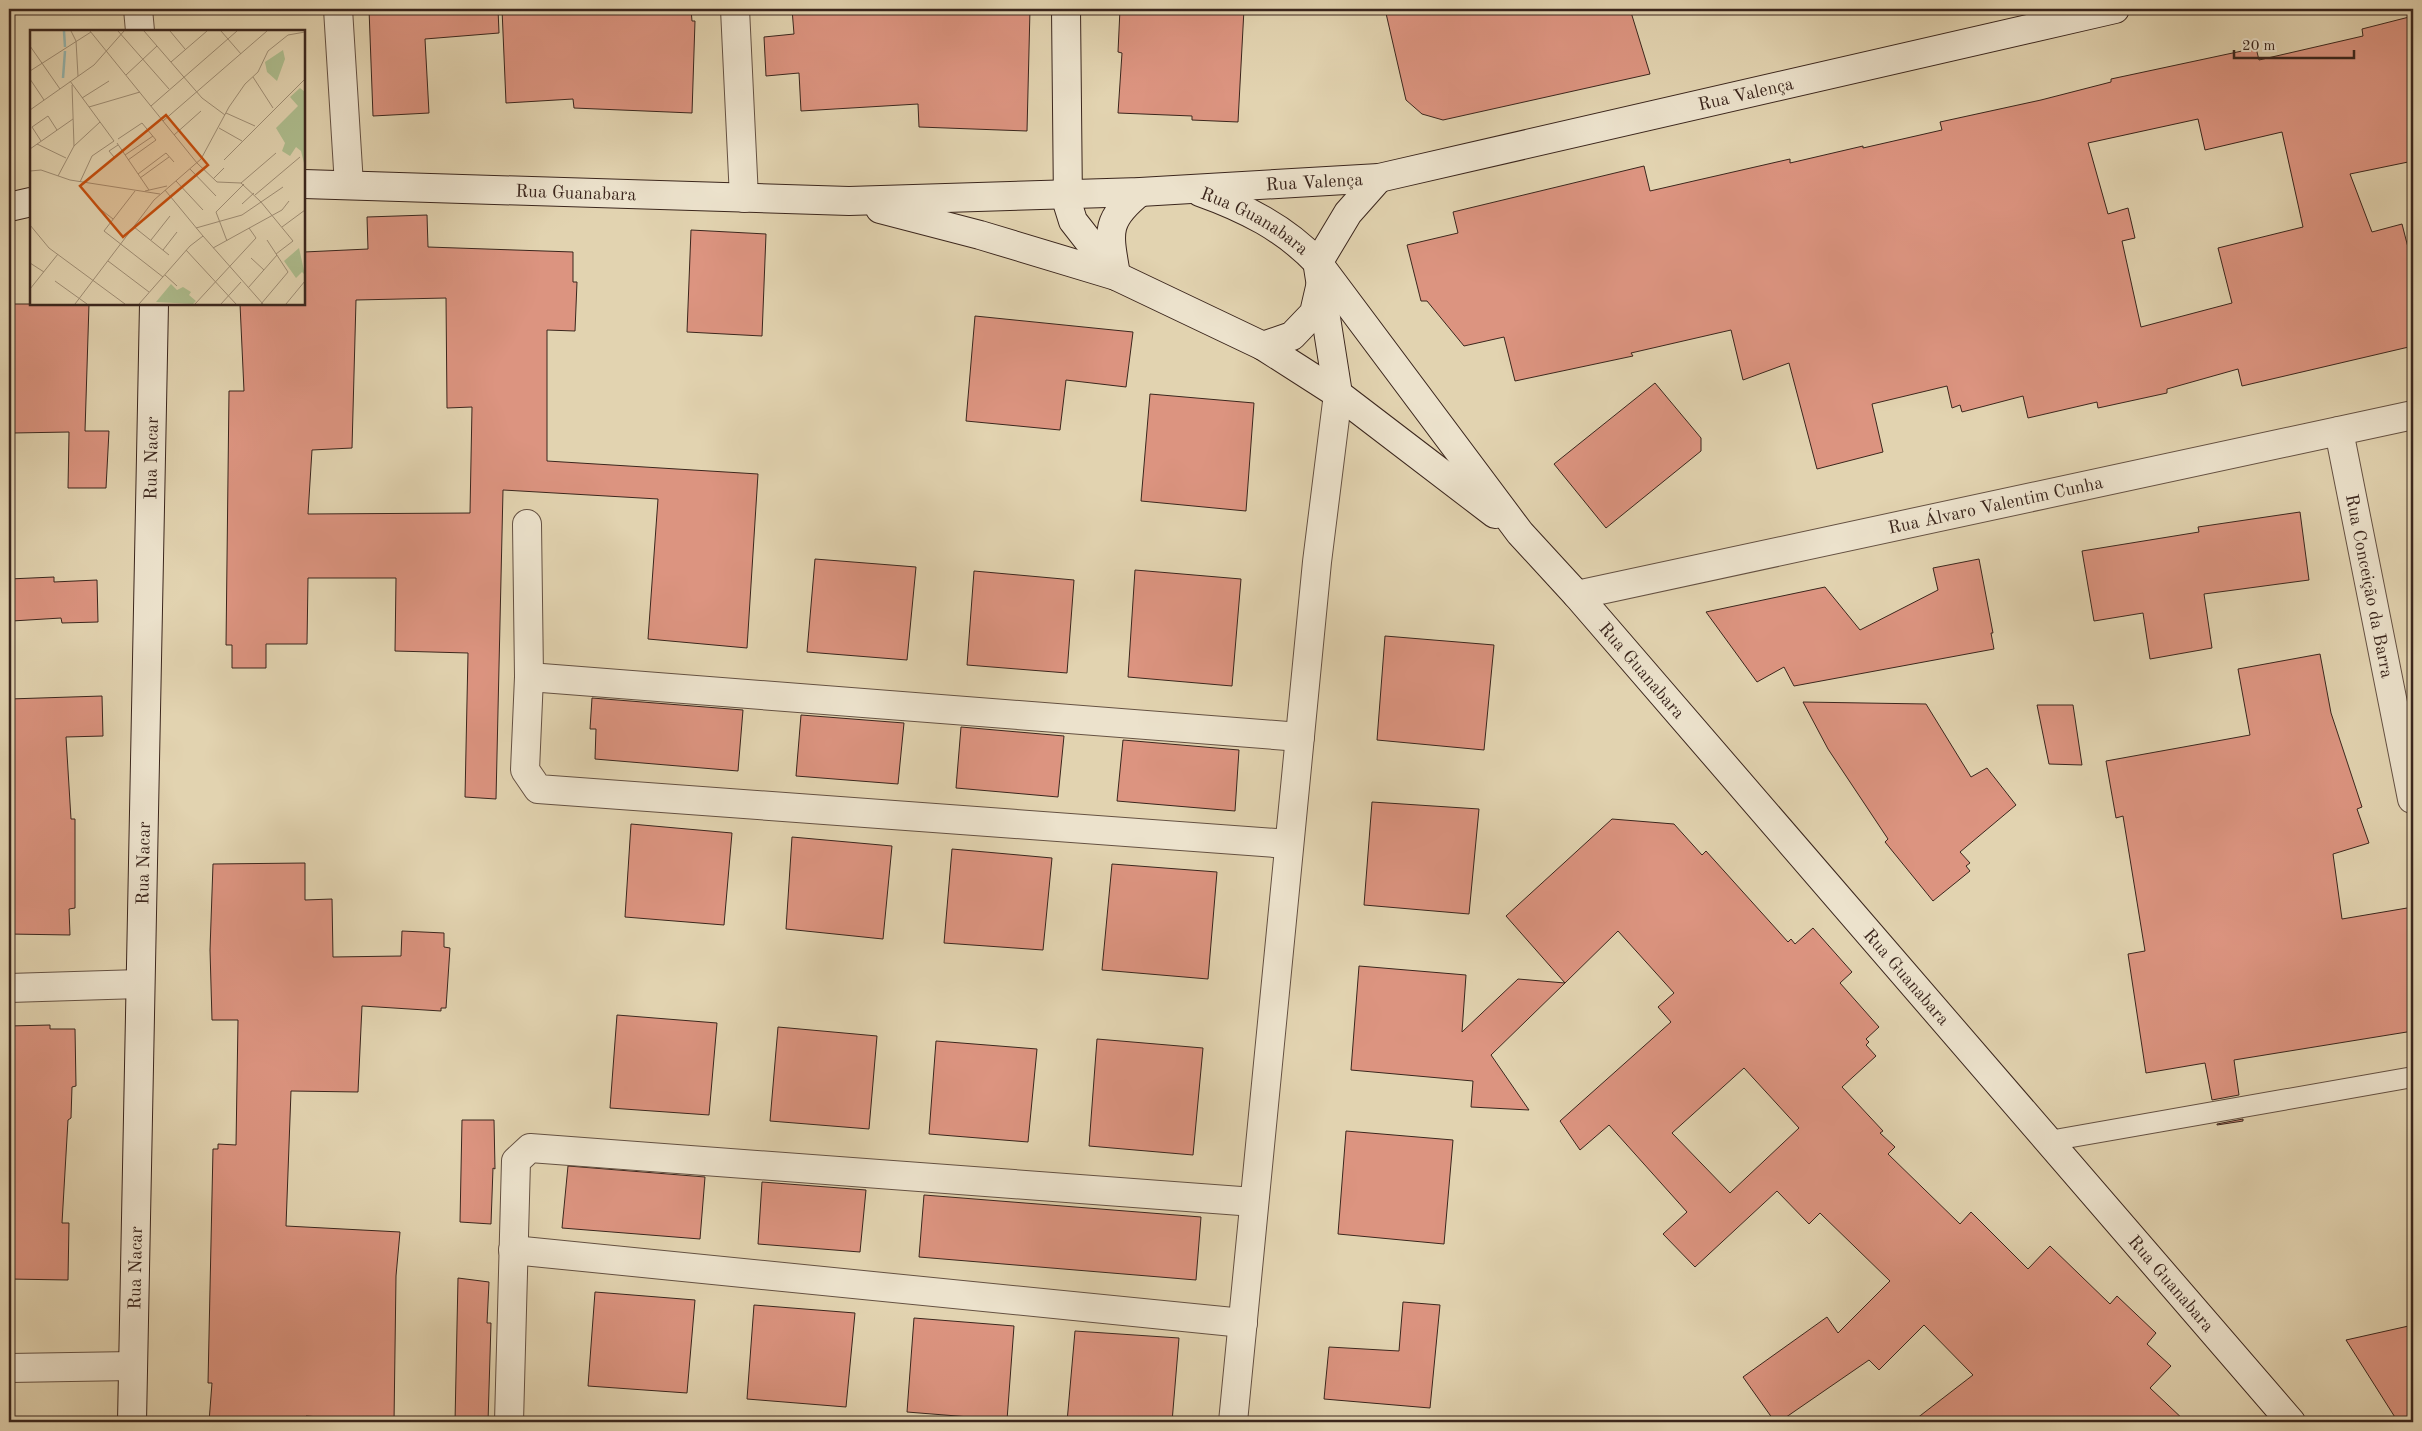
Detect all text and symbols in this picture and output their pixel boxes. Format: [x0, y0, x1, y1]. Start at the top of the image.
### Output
scale bar [2234, 28, 2354, 60]
inset map [30, 30, 305, 305]
text: 20 m [2242, 39, 2276, 54]
street label: Rua Valença [1696, 75, 1795, 114]
street label: Rua Valença [1265, 171, 1364, 195]
street label: Rua Guanabara [515, 183, 637, 204]
street label: Rua Guanabara [1198, 185, 1312, 259]
street label: Rua Nacar [142, 416, 162, 500]
street label: Rua Álvaro Valentim Cunha [1887, 474, 2105, 538]
street label: Rua Conceição da Barra [2342, 493, 2396, 680]
street label: Rua Guanabara [1595, 619, 1688, 723]
street label: Rua Nacar [134, 821, 154, 905]
street label: Rua Guanabara [1860, 926, 1952, 1029]
street label: Rua Nacar [126, 1226, 146, 1310]
street label: Rua Guanabara [2124, 1232, 2217, 1336]

